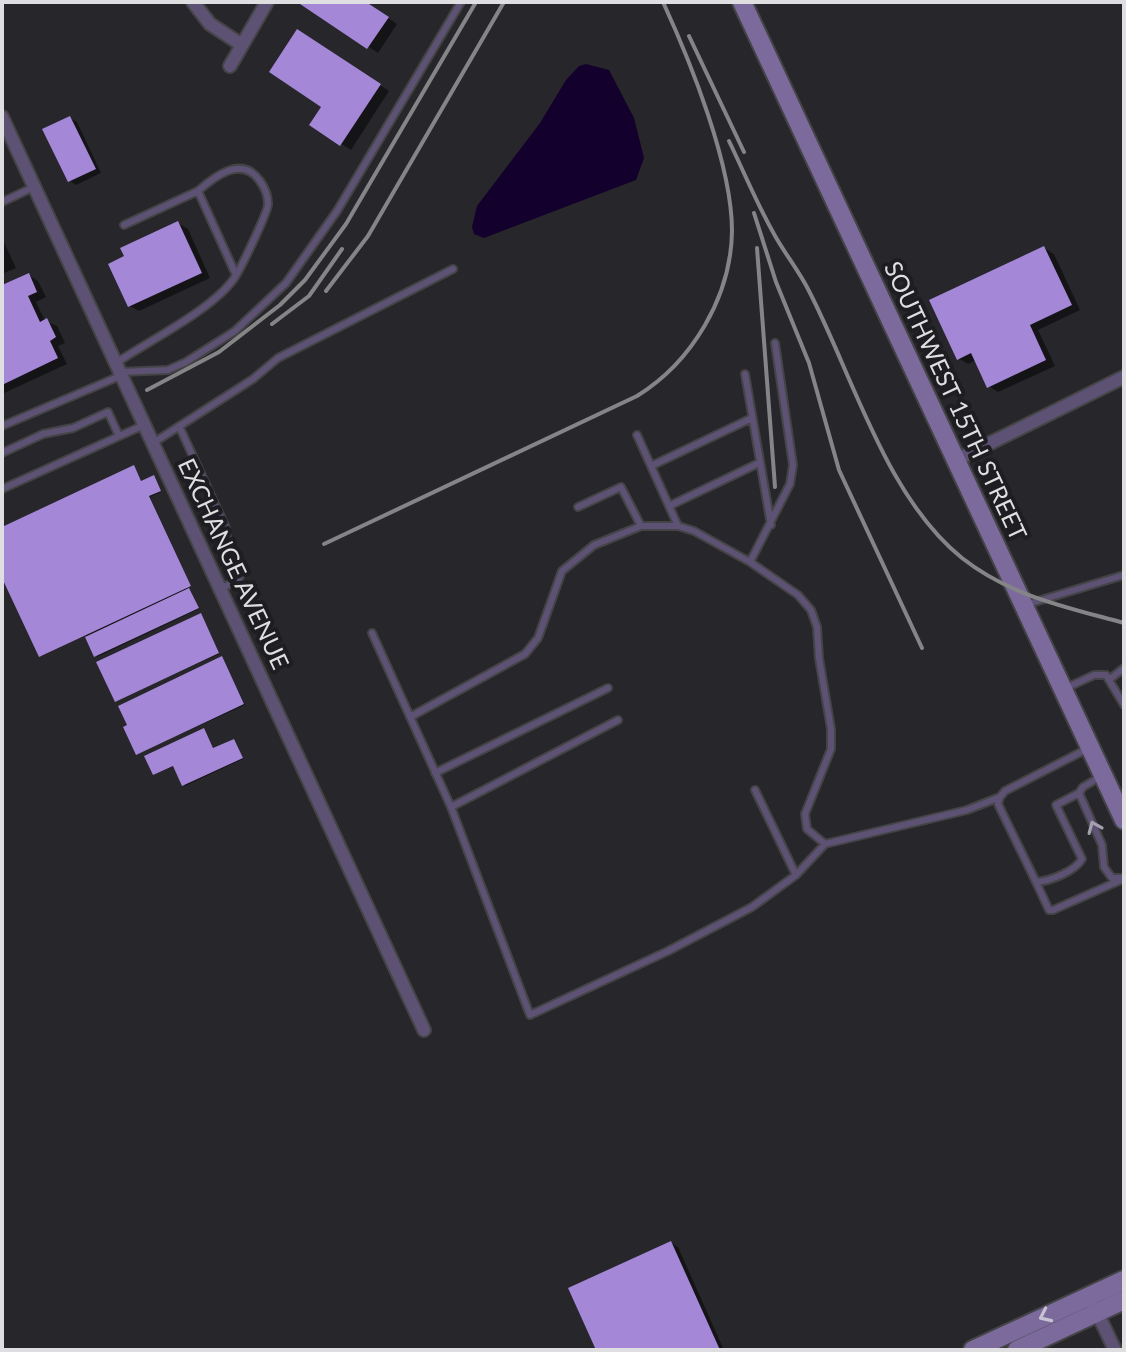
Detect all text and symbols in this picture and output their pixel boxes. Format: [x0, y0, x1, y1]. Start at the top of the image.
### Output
street label: SOUTHWEST 15TH STREET [879, 256, 1034, 544]
street label: EXCHANGE AVENUE [173, 453, 296, 673]
one-way arrow [1088, 821, 1104, 835]
one-way arrow [1039, 1306, 1054, 1322]

